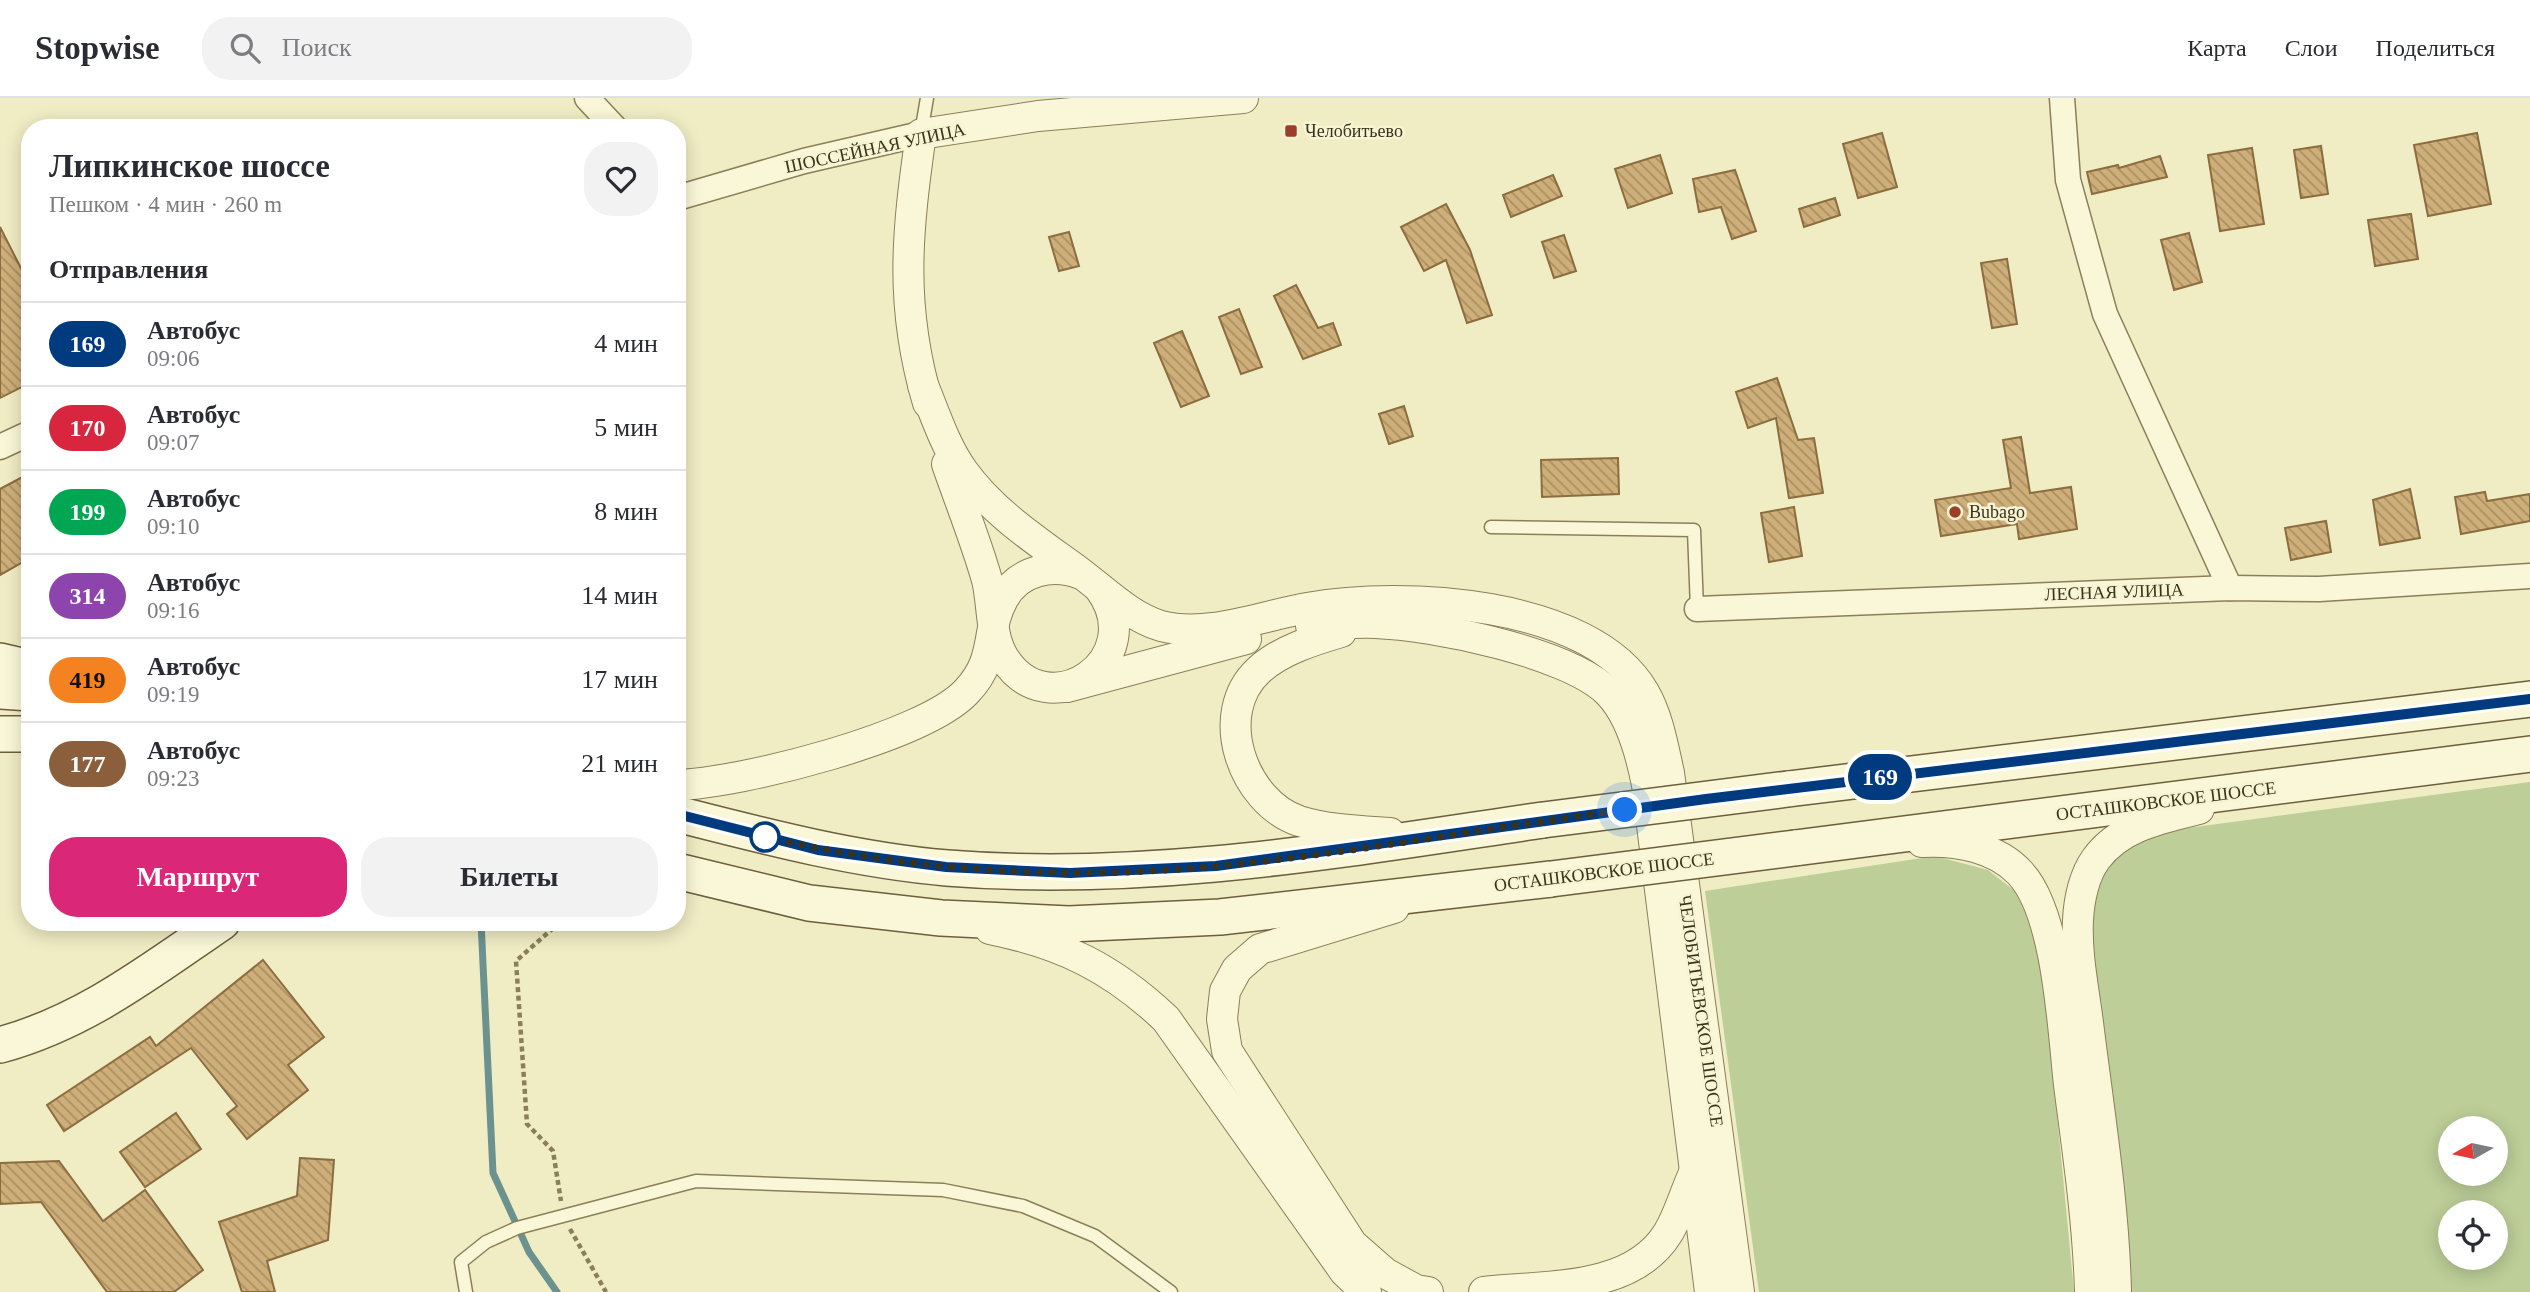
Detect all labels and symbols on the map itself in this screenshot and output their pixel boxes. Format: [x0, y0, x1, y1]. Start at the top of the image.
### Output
street label: ШОССЕЙНАЯ УЛИЦА [783, 119, 967, 177]
place label: Челобитьево [1305, 121, 1403, 141]
marker: Челобитьево [1283, 123, 1299, 139]
place label: Bubago [1969, 502, 2025, 522]
marker: Bubago [1947, 504, 1963, 520]
street label: ЛЕСНАЯ УЛИЦА [2044, 580, 2184, 604]
line badge: 169 [1840, 754, 1920, 800]
street label: ОСТАШКОВСКОЕ ШОССЕ [2055, 778, 2277, 824]
your location [1607, 792, 1642, 827]
unlabelled marker [750, 822, 780, 852]
street label: ОСТАШКОВСКОЕ ШОССЕ [1493, 849, 1715, 895]
street label: ЧЕЛОБИТЬЕВСКОЕ ШОССЕ [1675, 894, 1727, 1128]
north arrow [2438, 1116, 2508, 1186]

